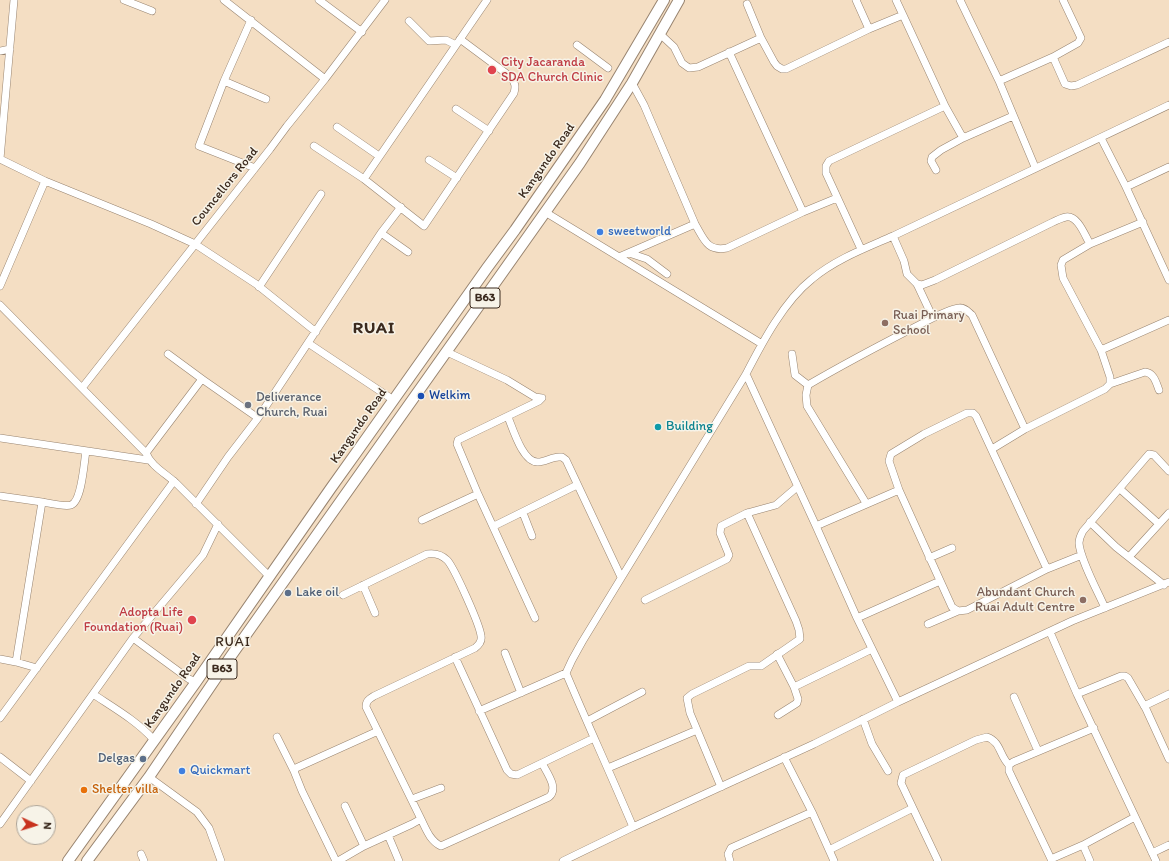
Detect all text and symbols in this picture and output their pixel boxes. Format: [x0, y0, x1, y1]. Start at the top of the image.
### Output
place label: City Jacaranda SDA Church Clinic [501, 55, 603, 86]
marker: City Jacaranda SDA Church Clinic [486, 64, 498, 76]
street label: Kangundo Road [515, 120, 579, 202]
street label: Councellors Road [188, 144, 262, 230]
place label: sweetworld [608, 224, 671, 240]
marker: sweetworld [595, 227, 605, 237]
road number: B63 [470, 288, 500, 308]
place label: Ruai Primary School [893, 308, 965, 339]
marker: Ruai Primary School [880, 318, 890, 328]
district label: RUAI [353, 319, 395, 339]
street label: Kangundo Road [327, 385, 391, 467]
place label: Welkim [429, 388, 470, 404]
place label: Deliverance Church, Ruai [256, 390, 327, 421]
marker: Welkim [416, 391, 426, 401]
marker: Deliverance Church, Ruai [243, 400, 253, 410]
place label: Building [666, 419, 713, 435]
marker: Building [653, 422, 663, 432]
place label: Lake oil [296, 585, 339, 601]
place label: Abundant Church Ruai Adult Centre [975, 585, 1075, 616]
marker: Lake oil [283, 588, 293, 598]
marker: Abundant Church Ruai Adult Centre [1078, 595, 1088, 605]
place label: Adopta Life Foundation (Ruai) [84, 605, 183, 636]
marker: Adopta Life Foundation (Ruai) [186, 614, 198, 626]
district label: RUAI [215, 634, 251, 650]
street label: Kangundo Road [141, 650, 205, 732]
road number: B63 [207, 659, 237, 679]
place label: Delgas [98, 751, 135, 767]
marker: Delgas [138, 754, 148, 764]
place label: Quickmart [190, 763, 250, 779]
marker: Quickmart [177, 766, 187, 776]
place label: Shelter villa [92, 782, 158, 798]
marker: Shelter villa [79, 785, 89, 795]
north arrow [16, 805, 56, 845]
text: N [41, 822, 54, 830]

